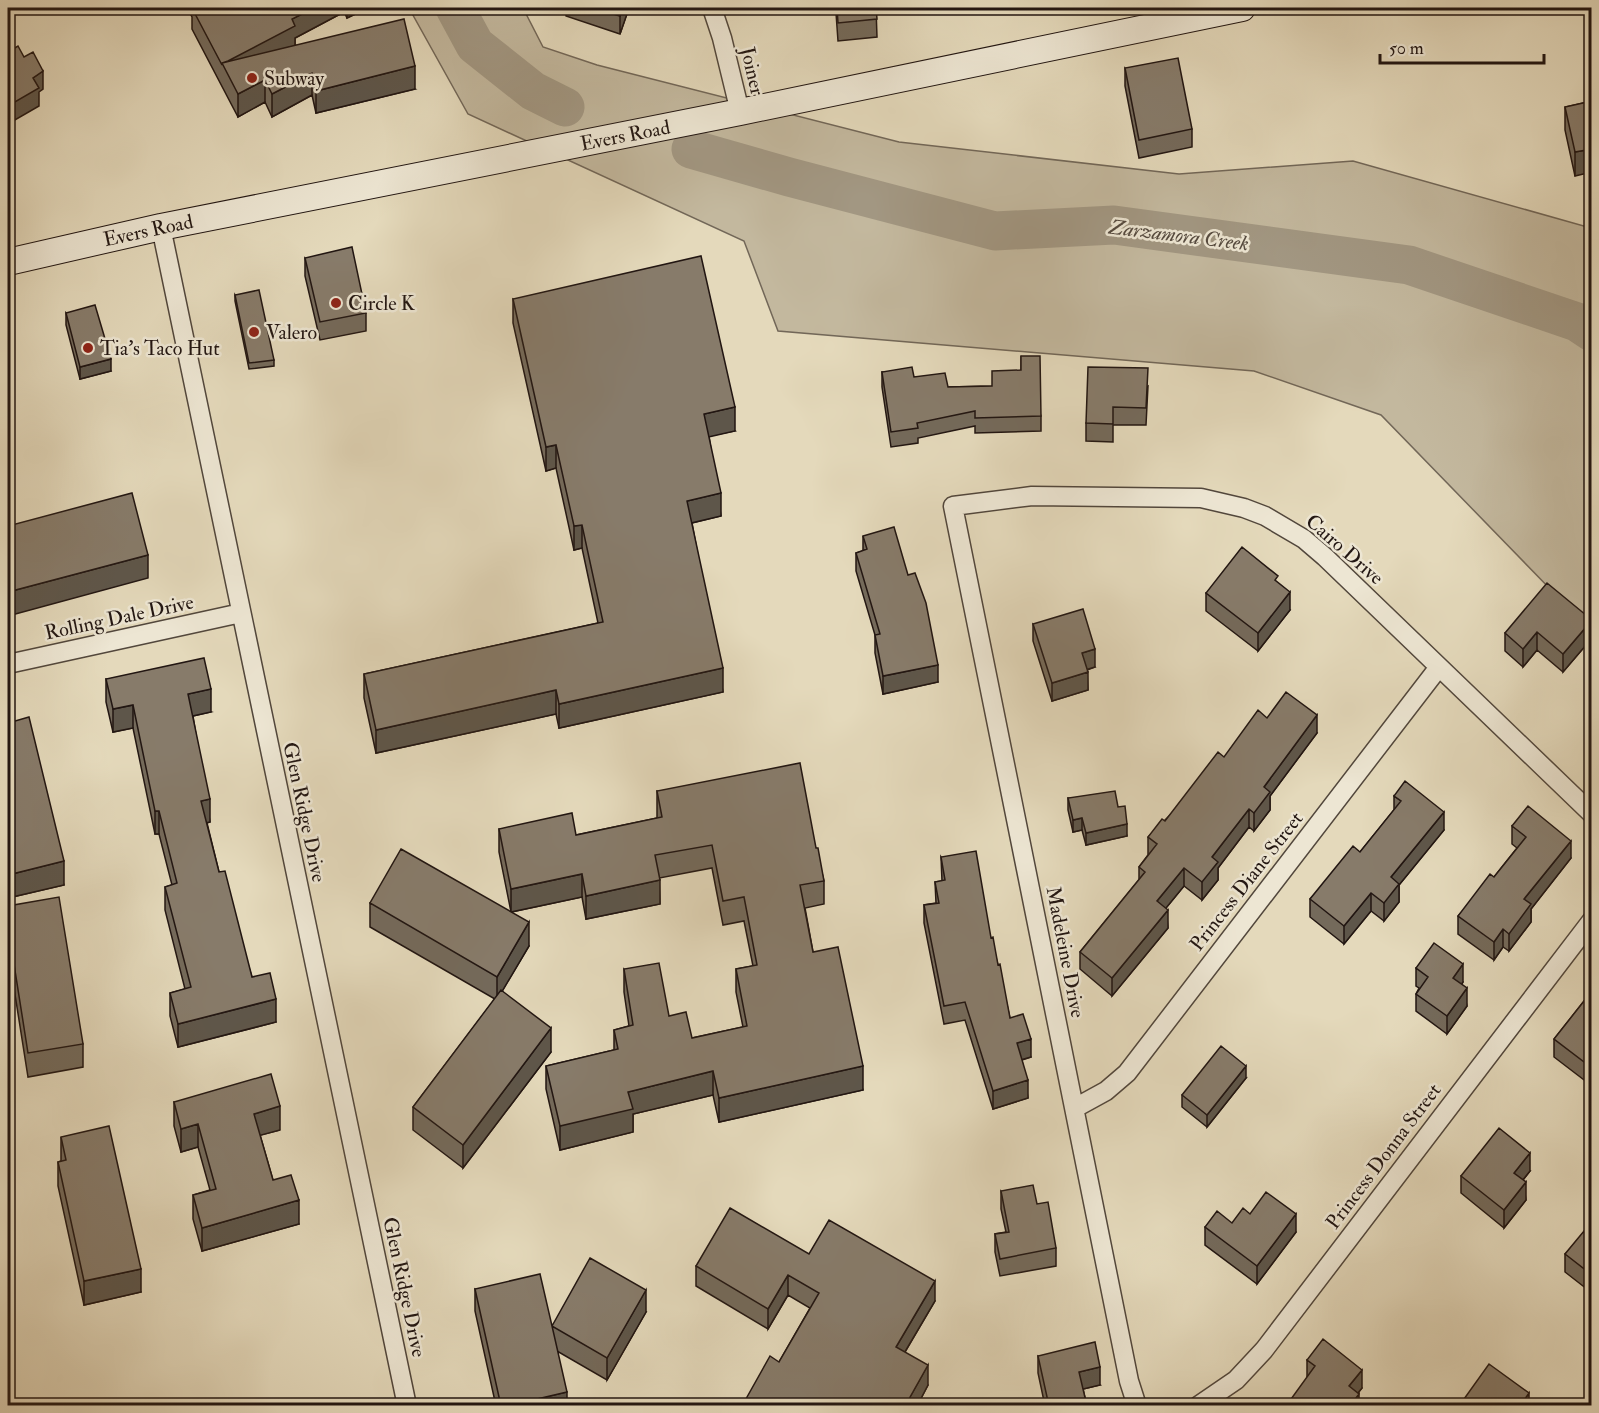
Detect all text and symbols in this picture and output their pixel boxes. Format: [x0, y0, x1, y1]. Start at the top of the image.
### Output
scale bar [1380, 27, 1544, 65]
text: 50 m [1389, 37, 1424, 60]
street label: Joiner [735, 44, 770, 98]
place label: Subway [264, 66, 325, 91]
marker: Subway [245, 71, 259, 85]
street label: Evers Road [578, 114, 672, 156]
street label: Evers Road [101, 209, 195, 252]
water label: Zarzamora Creek [1107, 213, 1250, 257]
place label: Circle K [348, 291, 416, 316]
marker: Circle K [329, 296, 343, 310]
place label: Valero [266, 320, 317, 345]
marker: Valero [247, 325, 261, 339]
place label: Tia's Taco Hut [100, 336, 220, 361]
marker: Tia's Taco Hut [81, 341, 95, 355]
street label: Cairo Drive [1301, 509, 1389, 590]
street label: Rolling Dale Drive [42, 590, 196, 645]
street label: Glen Ridge Drive [277, 740, 332, 884]
street label: Princess Diane Street [1184, 806, 1309, 956]
street label: Madeleine Drive [1041, 884, 1090, 1020]
street label: Princess Donna Street [1320, 1078, 1447, 1234]
street label: Glen Ridge Drive [377, 1215, 432, 1359]

